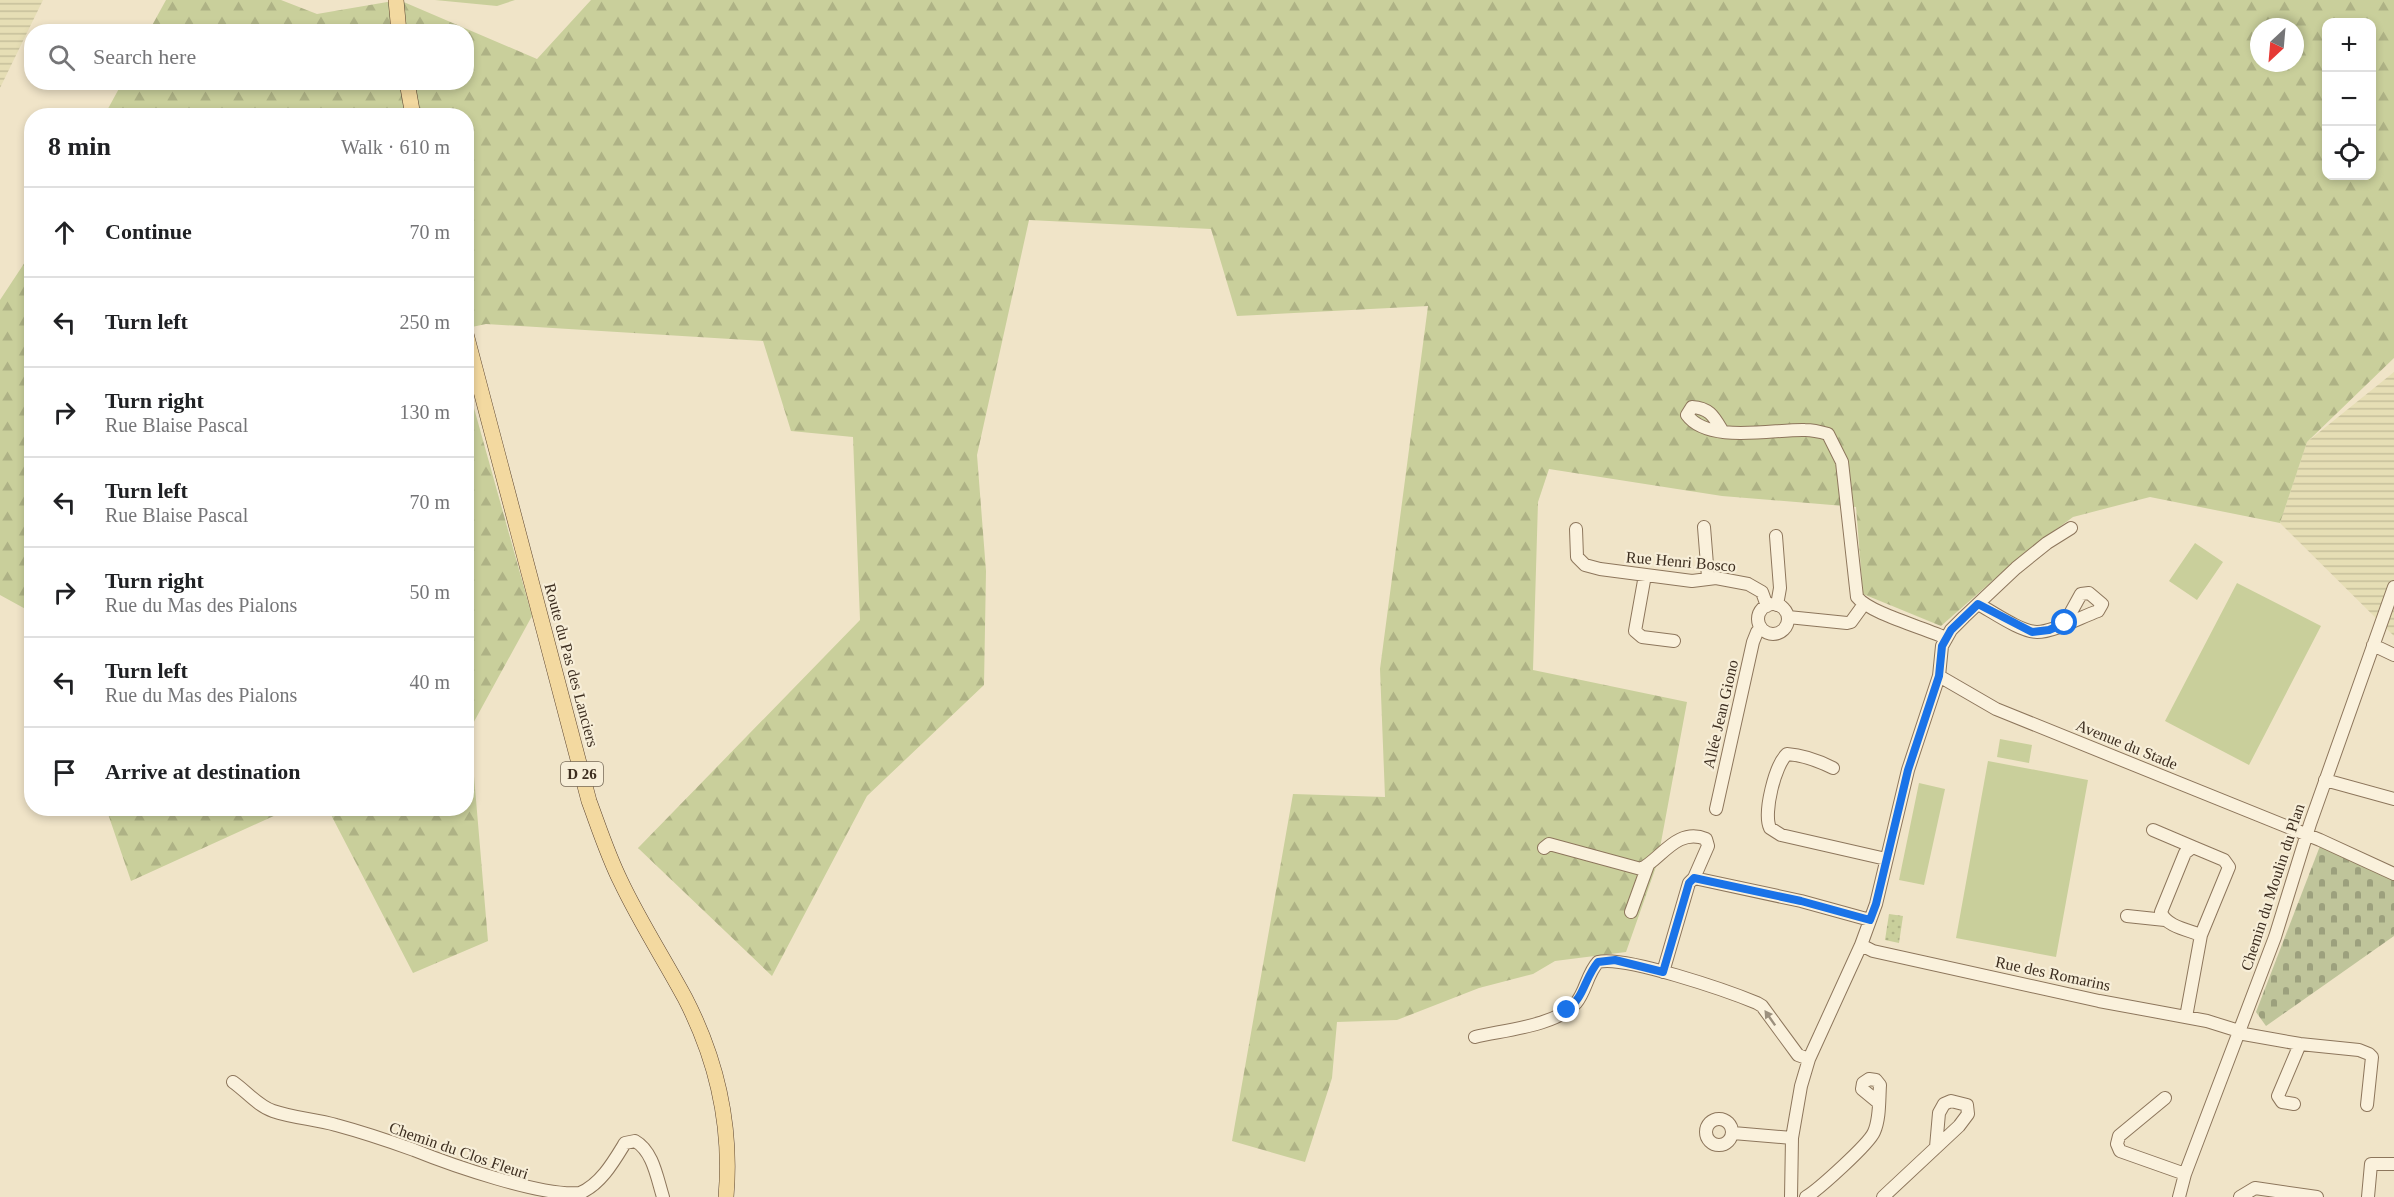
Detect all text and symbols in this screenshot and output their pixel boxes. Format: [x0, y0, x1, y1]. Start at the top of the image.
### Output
north arrow [2250, 18, 2304, 72]
map controls [2322, 18, 2376, 180]
button: + [2322, 18, 2376, 72]
search box [24, 24, 474, 90]
icon: search [45, 41, 78, 74]
text: Search here [93, 44, 196, 69]
button: − [2322, 72, 2376, 126]
button: locate [2322, 126, 2376, 180]
text: 8 min [48, 132, 111, 161]
text: Walk · 610 m [341, 136, 450, 158]
icon: ahead [48, 216, 81, 249]
text: Continue [105, 219, 192, 244]
text: 70 m [409, 221, 450, 243]
icon: left [48, 306, 81, 339]
text: Turn left [105, 309, 188, 334]
text: 250 m [399, 311, 450, 333]
text: Turn right [105, 388, 204, 413]
icon: right [48, 396, 81, 429]
text: 130 m [399, 401, 450, 423]
text: Rue Blaise Pascal [105, 414, 248, 436]
text: Turn left [105, 478, 188, 503]
icon: left [48, 486, 81, 519]
text: 70 m [409, 491, 450, 513]
text: Rue Blaise Pascal [105, 504, 248, 526]
street label: Rue Henri Bosco [1625, 548, 1737, 575]
text: Turn right [105, 568, 204, 593]
icon: right [48, 576, 81, 609]
text: 50 m [409, 581, 450, 603]
street label: Route du Pas des Lanciers [541, 581, 602, 749]
text: Rue du Mas des Pialons [105, 594, 297, 616]
route start [2051, 609, 2077, 635]
text: Turn left [105, 658, 188, 683]
street label: Allée Jean Giono [1700, 658, 1741, 770]
icon: left [48, 666, 81, 699]
text: 40 m [409, 671, 450, 693]
text: Rue du Mas des Pialons [105, 684, 297, 706]
street label: Avenue du Stade [2074, 716, 2180, 773]
icon: arrive [48, 756, 81, 789]
text: Arrive at destination [105, 759, 301, 784]
road number: D 26 [561, 762, 603, 786]
street label: Chemin du Moulin du Plan [2237, 802, 2307, 973]
street label: Rue des Romarins [1994, 953, 2112, 994]
route end [1553, 996, 1579, 1022]
one-way arrow [1764, 1010, 1776, 1026]
street label: Chemin du Clos Fleuri [387, 1119, 531, 1182]

